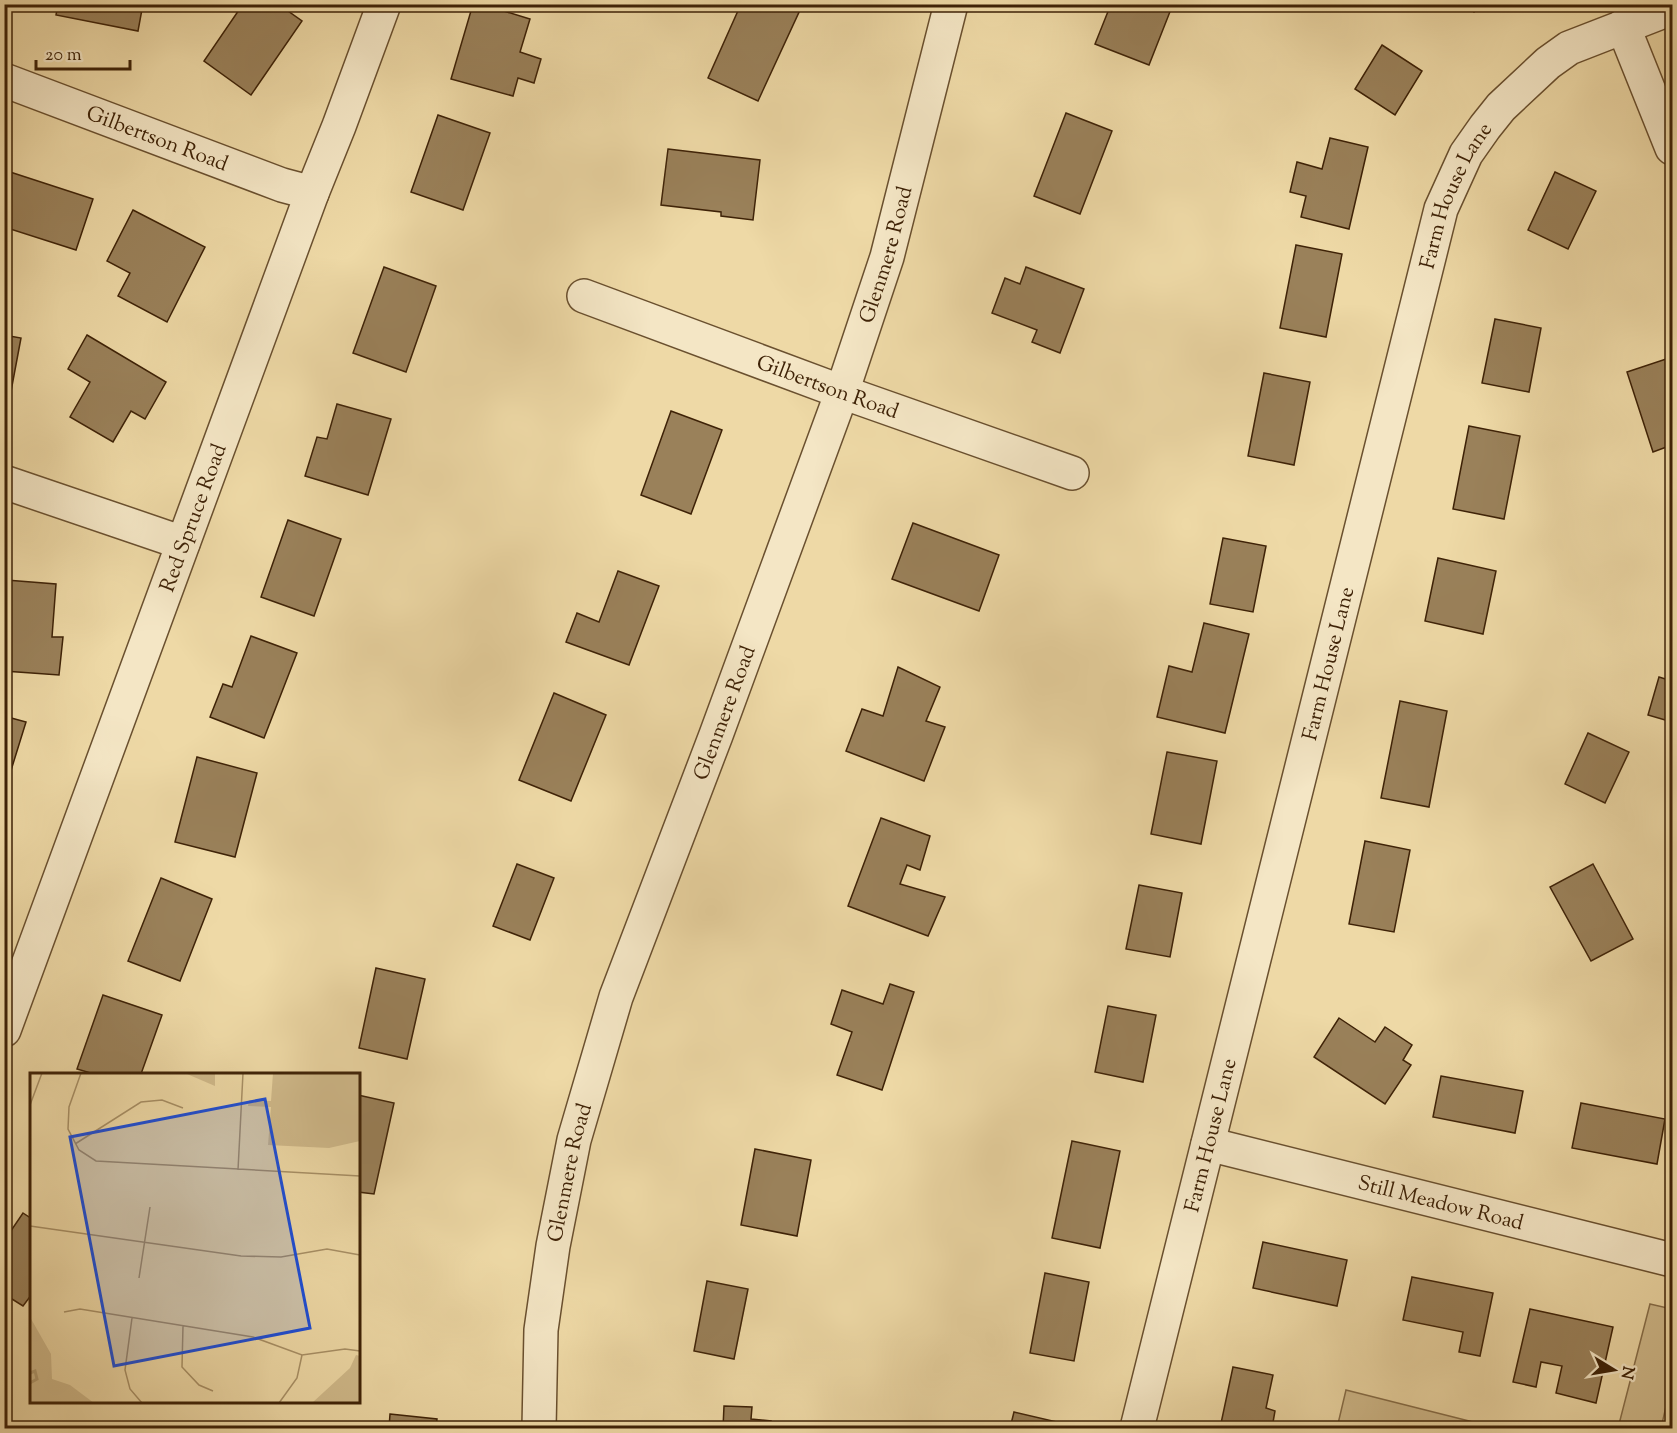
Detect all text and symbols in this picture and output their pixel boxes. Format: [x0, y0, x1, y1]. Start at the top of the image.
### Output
scale bar [36, 33, 130, 71]
text: 20 m [45, 43, 82, 69]
street label: Gilbertson Road [82, 99, 232, 180]
street label: Farm House Lane [1414, 117, 1501, 272]
street label: Glenmere Road [853, 183, 921, 328]
street label: Gilbertson Road [752, 348, 903, 428]
street label: Red Spruce Road [153, 440, 235, 597]
street label: Farm House Lane [1296, 584, 1363, 744]
street label: Glenmere Road [687, 642, 765, 785]
street label: Farm House Lane [1178, 1055, 1246, 1216]
inset map [30, 1073, 360, 1403]
street label: Glenmere Road [541, 1100, 601, 1245]
street label: Still Meadow Road [1354, 1169, 1527, 1239]
north arrow [1584, 1340, 1644, 1400]
text: N [1614, 1364, 1639, 1381]

